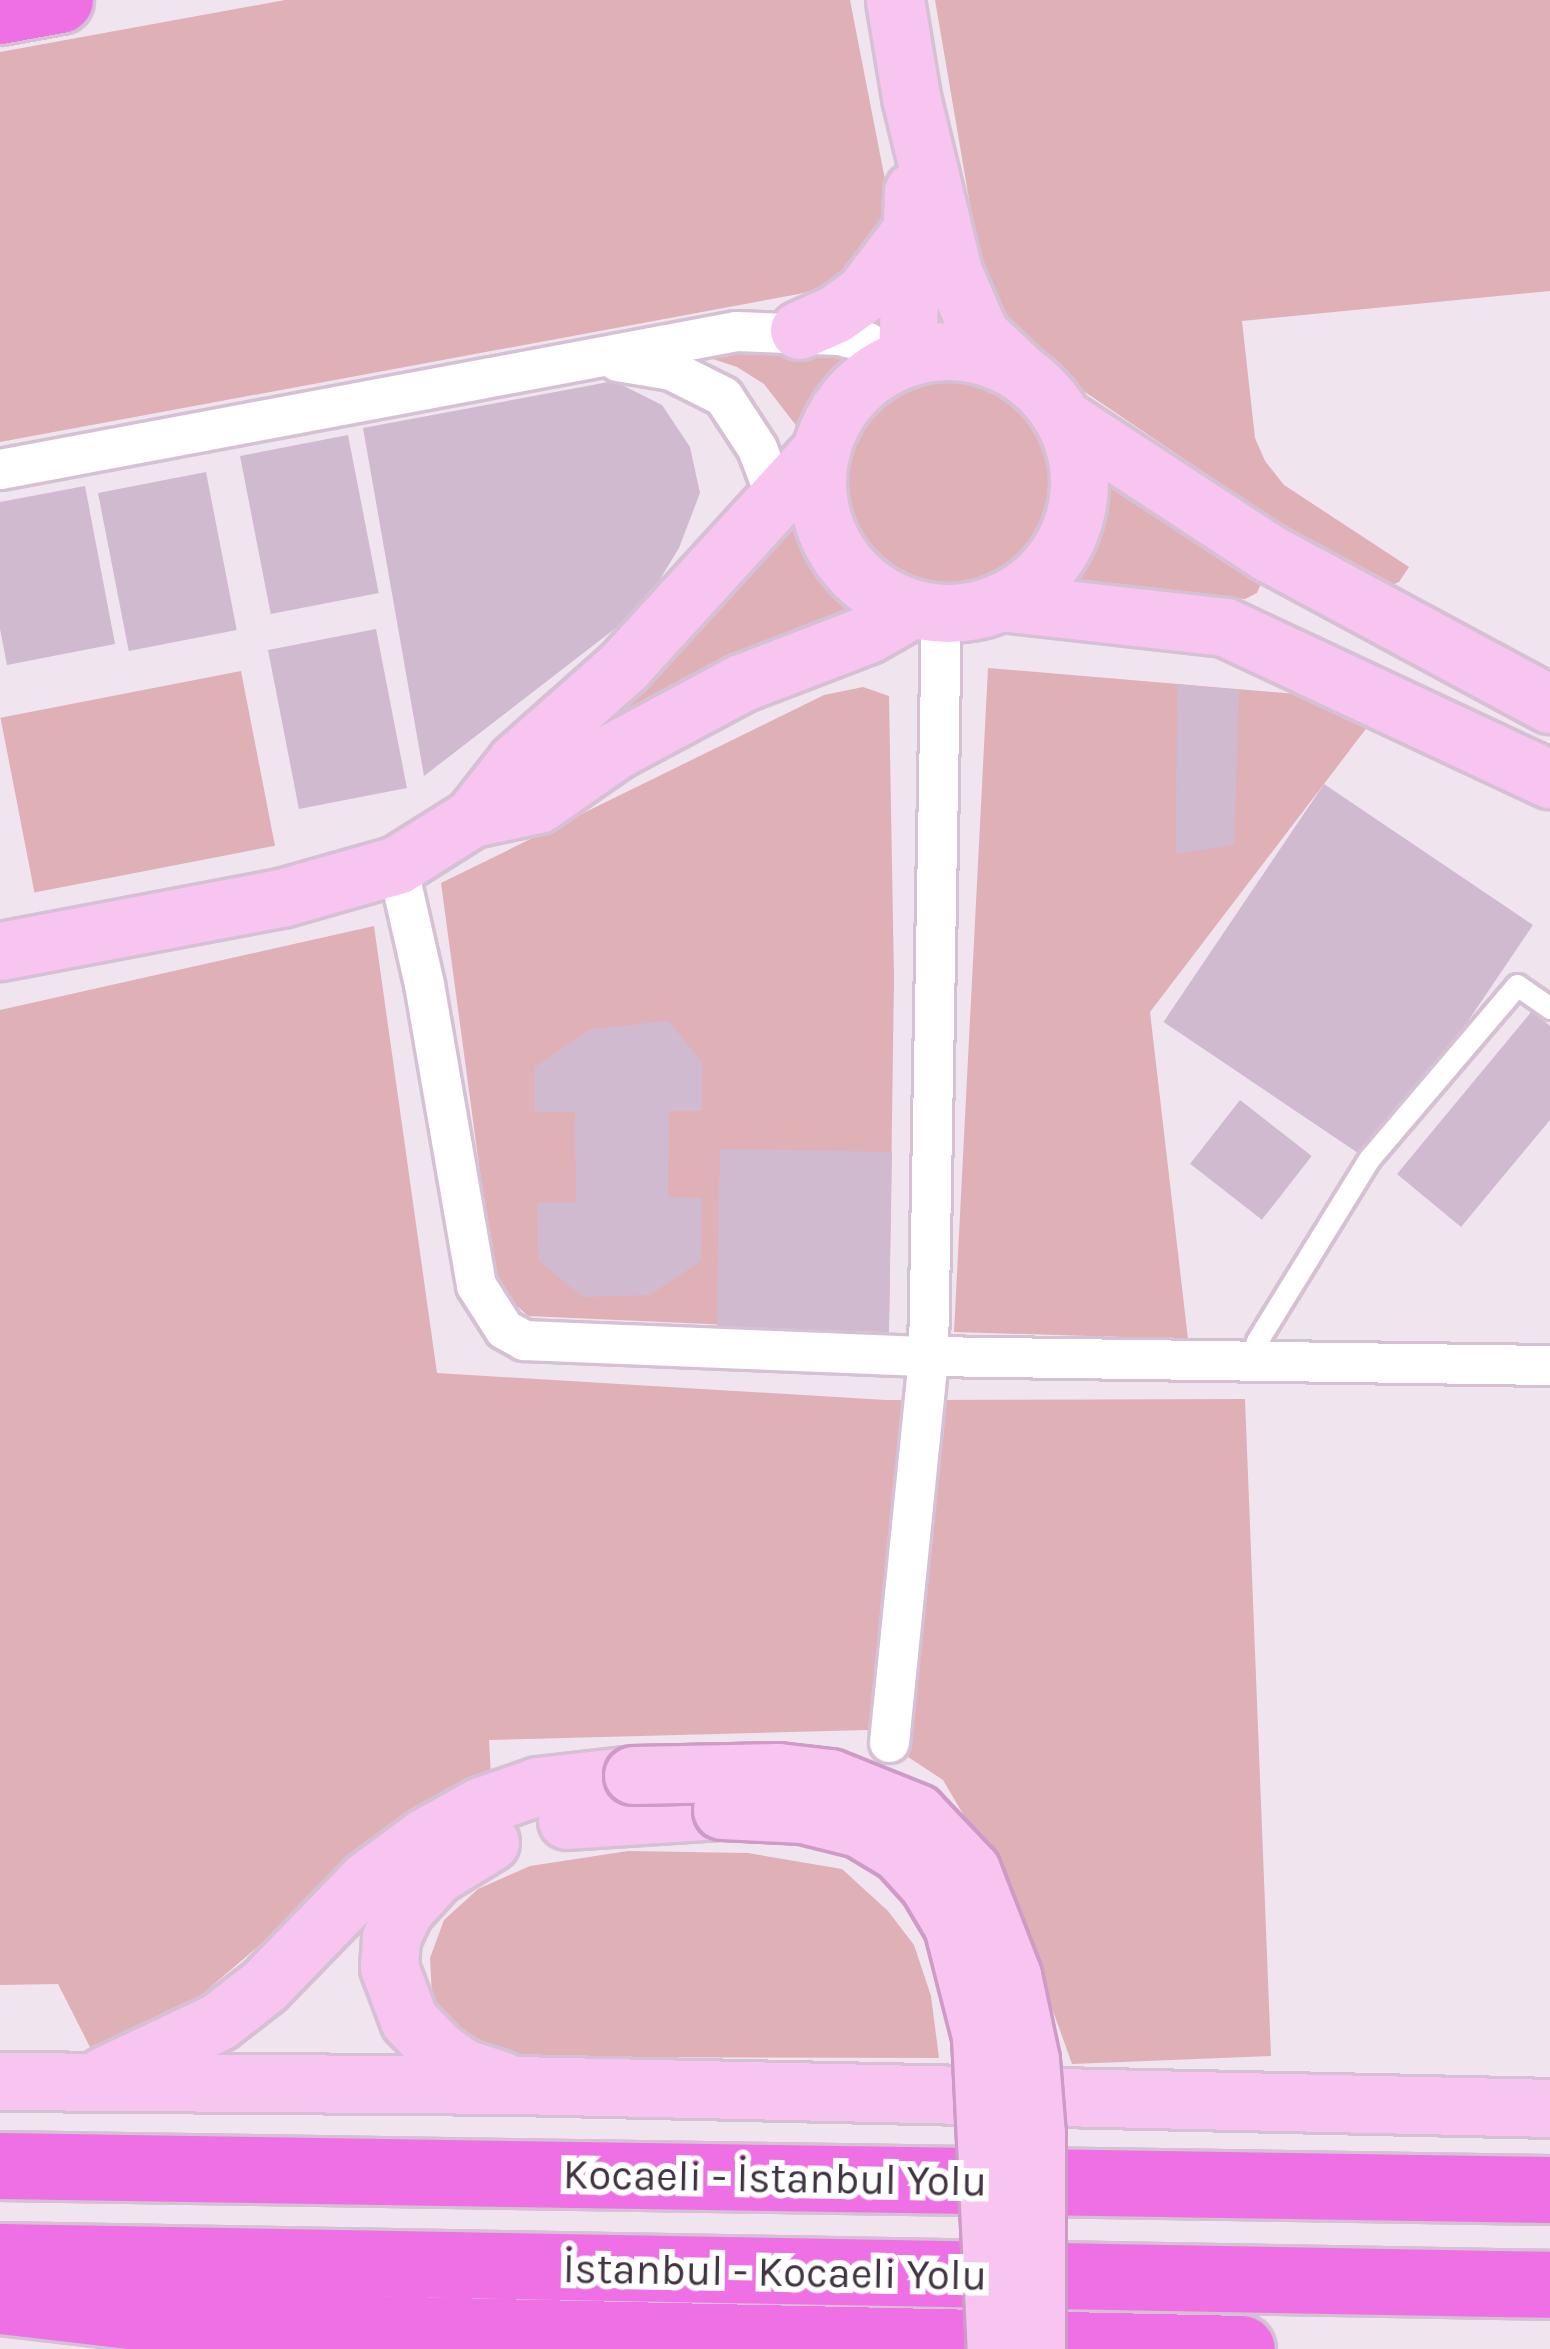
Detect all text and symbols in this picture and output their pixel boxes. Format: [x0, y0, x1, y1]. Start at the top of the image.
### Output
street label: Kocaeli - İstanbul Yolu [562, 2149, 988, 2207]
street label: İstanbul - Kocaeli Yolu [562, 2243, 988, 2301]

